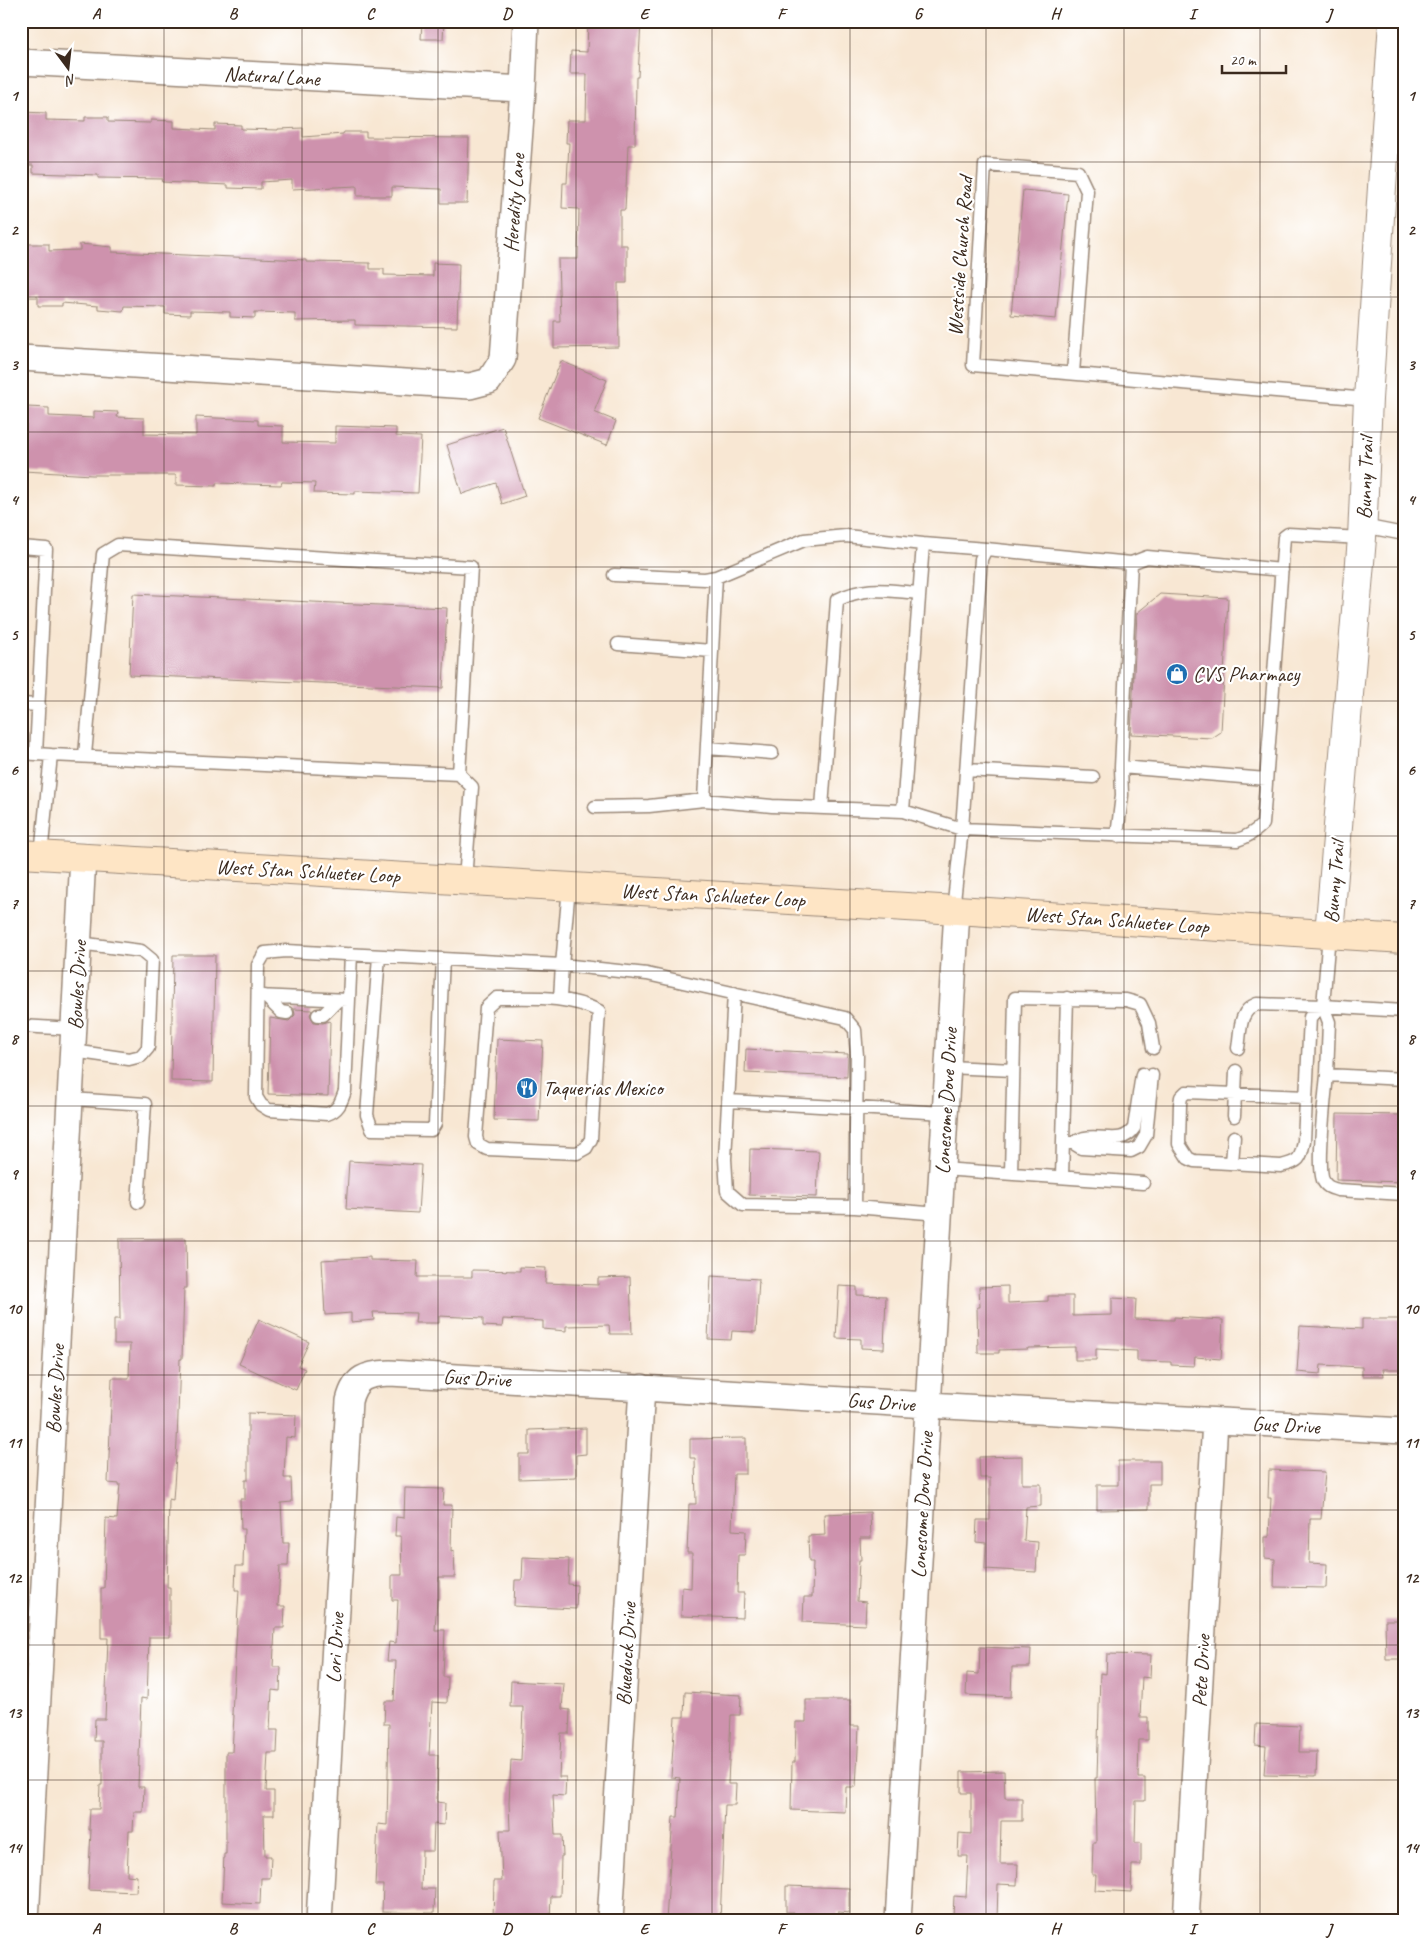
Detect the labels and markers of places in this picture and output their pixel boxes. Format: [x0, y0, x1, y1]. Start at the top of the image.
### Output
place label: CVS Pharmacy [1193, 661, 1301, 687]
shop icon: CVS Pharmacy [1165, 662, 1189, 686]
place label: Taquerias Mexico [543, 1075, 665, 1101]
restaurant icon: Taquerias Mexico [515, 1076, 539, 1100]

